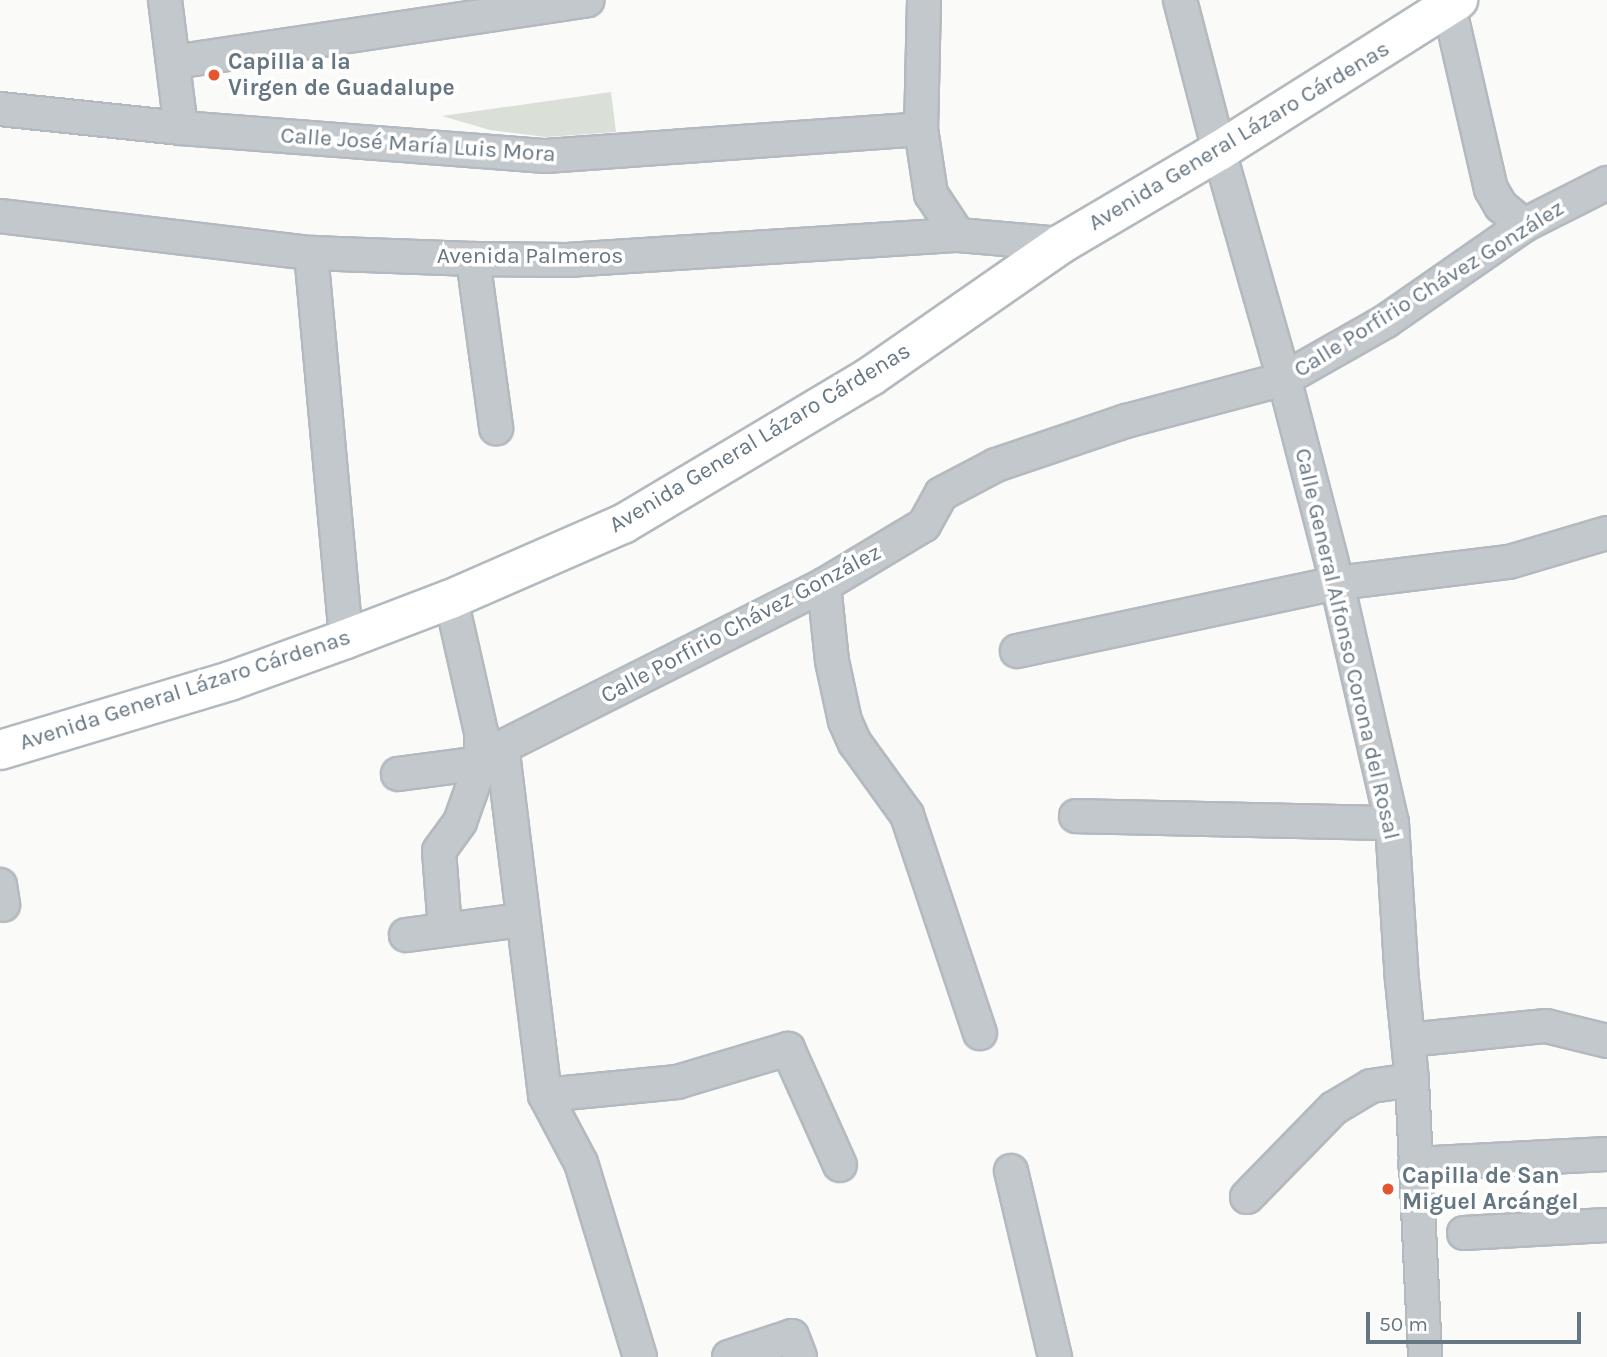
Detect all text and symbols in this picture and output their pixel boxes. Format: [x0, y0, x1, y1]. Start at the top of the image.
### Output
street label: Avenida General Lázaro Cárdenas [1084, 35, 1394, 237]
place label: Capilla a la Virgen de Guadalupe [228, 48, 455, 102]
marker: Capilla a la Virgen de Guadalupe [206, 67, 222, 83]
street label: Calle José María Luis Mora [280, 122, 556, 168]
street label: Calle Porfirio Chávez González [1289, 194, 1569, 384]
street label: Avenida Palmeros [437, 242, 623, 270]
street label: Avenida General Lázaro Cárdenas [605, 337, 915, 539]
street label: Calle General Alfonso Corona del Rosal [1288, 446, 1406, 842]
street label: Calle Porfirio Chávez González [596, 538, 886, 710]
street label: Avenida General Lázaro Cárdenas [16, 623, 354, 757]
place label: Capilla de San Miguel Arcángel [1402, 1162, 1578, 1216]
marker: Capilla de San Miguel Arcángel [1380, 1181, 1396, 1197]
scale bar [1369, 1298, 1584, 1342]
text: 50 m [1379, 1312, 1428, 1336]

